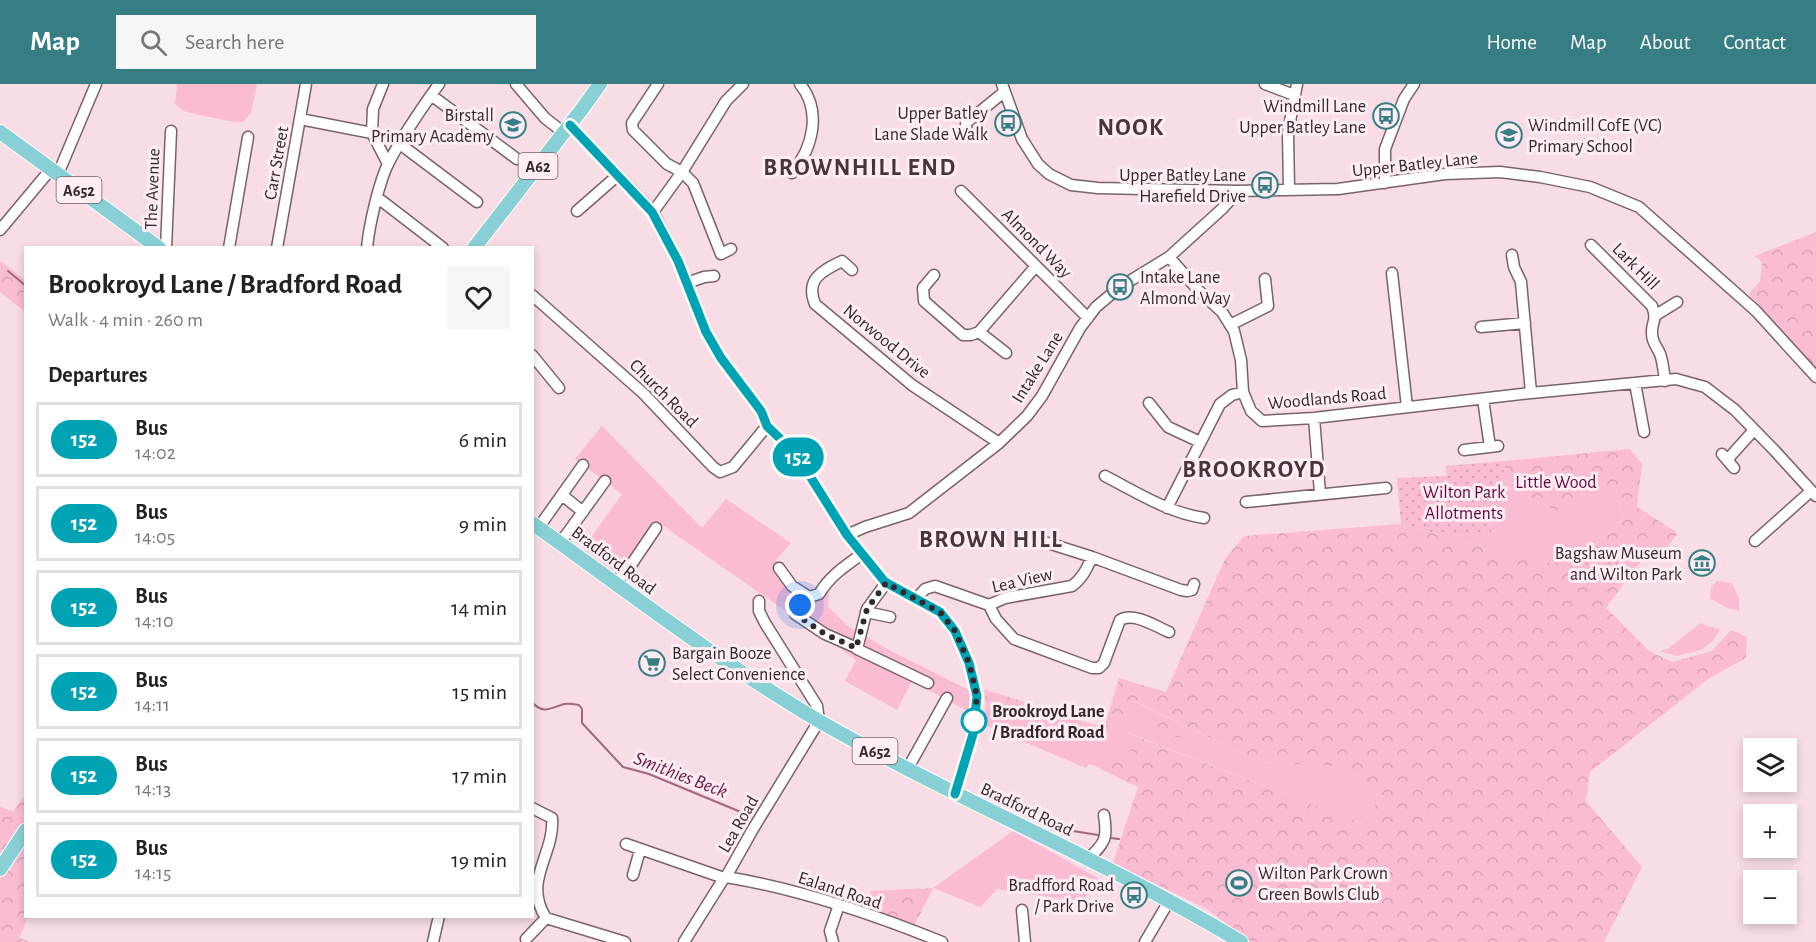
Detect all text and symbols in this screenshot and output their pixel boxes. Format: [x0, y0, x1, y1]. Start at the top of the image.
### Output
search box [116, 15, 536, 69]
icon: search [137, 26, 170, 59]
text: Map [30, 28, 80, 56]
text: Search here [185, 31, 284, 53]
text: Home [1486, 32, 1537, 53]
text: Map [1570, 32, 1607, 53]
text: About [1640, 32, 1690, 53]
text: Contact [1723, 32, 1786, 53]
place label: Windmill Lane Upper Batley Lane [1239, 98, 1366, 137]
bus stop icon: Windmill Lane Upper Batley Lane [1371, 101, 1401, 131]
place label: Upper Batley Lane Slade Walk [874, 105, 989, 144]
place label: Birstall Primary Academy [371, 107, 494, 146]
bus stop icon: Upper Batley Lane Slade Walk [993, 108, 1023, 138]
school or university icon: Birstall Primary Academy [498, 110, 528, 140]
district label: NOOK [1097, 116, 1165, 140]
place label: Windmill CofE (VC) Primary School [1528, 117, 1663, 156]
school or university icon: Windmill CofE (VC) Primary School [1494, 120, 1524, 150]
street label: Carr Street [262, 125, 292, 201]
street label: The Avenue [143, 148, 163, 230]
street label: Upper Batley Lane [1351, 149, 1479, 181]
road number: A62 [518, 153, 558, 179]
district label: BROWNHILL END [763, 156, 957, 180]
place label: Upper Batley Lane Harefield Drive [1119, 167, 1246, 206]
bus stop icon: Upper Batley Lane Harefield Drive [1250, 170, 1280, 200]
road number: A652 [56, 177, 101, 203]
street label: Almond Way [998, 205, 1075, 282]
street label: Lark Hill [1608, 240, 1662, 294]
button: heart [447, 266, 510, 329]
place label: Intake Lane Almond Way [1140, 269, 1231, 308]
text: Brookroyd Lane / Bradford Road [48, 271, 402, 299]
bus stop icon: Intake Lane Almond Way [1105, 272, 1135, 302]
street label: Norwood Drive [840, 301, 933, 382]
text: Walk · 4 min · 260 m [48, 310, 203, 330]
street label: Intake Lane [1009, 329, 1067, 406]
street label: Church Road [626, 356, 701, 431]
text: Departures [48, 364, 148, 386]
street label: Woodlands Road [1267, 385, 1387, 413]
text: Bus [135, 417, 168, 439]
text: 152 [71, 429, 97, 450]
text: 6 min [459, 429, 507, 451]
line badge: 152 [764, 438, 832, 476]
text: 14:02 [135, 443, 176, 463]
text: 152 [785, 447, 811, 468]
district label: BROOKROYD [1182, 458, 1326, 482]
park label: Little Wood [1515, 474, 1597, 492]
park label: Wilton Park Allotments [1423, 484, 1506, 523]
text: Bus [135, 501, 168, 523]
text: 152 [71, 513, 97, 534]
text: 9 min [459, 513, 507, 535]
street label: Bradford Road [568, 523, 659, 598]
text: 14:05 [135, 527, 175, 547]
district label: BROWN HILL [919, 528, 1063, 552]
place label: Bagshaw Museum and Wilton Park [1555, 545, 1683, 584]
museum icon: Bagshaw Museum and Wilton Park [1687, 548, 1717, 578]
street label: Lea View [990, 565, 1054, 597]
text: Bus [135, 585, 168, 607]
your location [785, 590, 815, 620]
text: 152 [71, 597, 97, 618]
text: 14 min [451, 597, 507, 619]
text: 14:10 [135, 611, 174, 631]
place label: Bargain Booze Select Convenience [672, 645, 806, 684]
supermarket icon: Bargain Booze Select Convenience [637, 648, 667, 678]
text: Bus [135, 669, 168, 691]
text: 152 [71, 681, 97, 702]
text: 15 min [452, 681, 507, 703]
text: 14:11 [135, 695, 170, 715]
place label: Brookroyd Lane / Bradford Road [991, 703, 1105, 742]
marker: Brookroyd Lane / Bradford Road [961, 708, 987, 734]
road number: A652 [852, 738, 898, 764]
map controls [1743, 738, 1797, 924]
button: layers [1743, 738, 1797, 792]
water label: Smithies Beck [631, 748, 730, 802]
text: Bus [135, 753, 168, 775]
text: 152 [71, 765, 97, 786]
text: 17 min [452, 765, 507, 787]
text: 14:13 [135, 779, 171, 799]
street label: Bradford Road [977, 780, 1076, 840]
street label: Lea Road [715, 793, 762, 856]
button: + [1743, 804, 1797, 858]
text: Bus [135, 837, 168, 859]
text: 152 [71, 849, 97, 870]
text: 19 min [451, 849, 507, 871]
text: 14:15 [135, 863, 171, 883]
place label: Wilton Park Crown Green Bowls Club [1258, 865, 1388, 904]
sports icon: Wilton Park Crown Green Bowls Club [1224, 868, 1254, 898]
street label: Ealand Road [796, 869, 884, 913]
button: − [1743, 870, 1797, 924]
place label: Bradfford Road / Park Drive [1008, 877, 1114, 916]
bus stop icon: Bradfford Road / Park Drive [1119, 880, 1149, 910]

